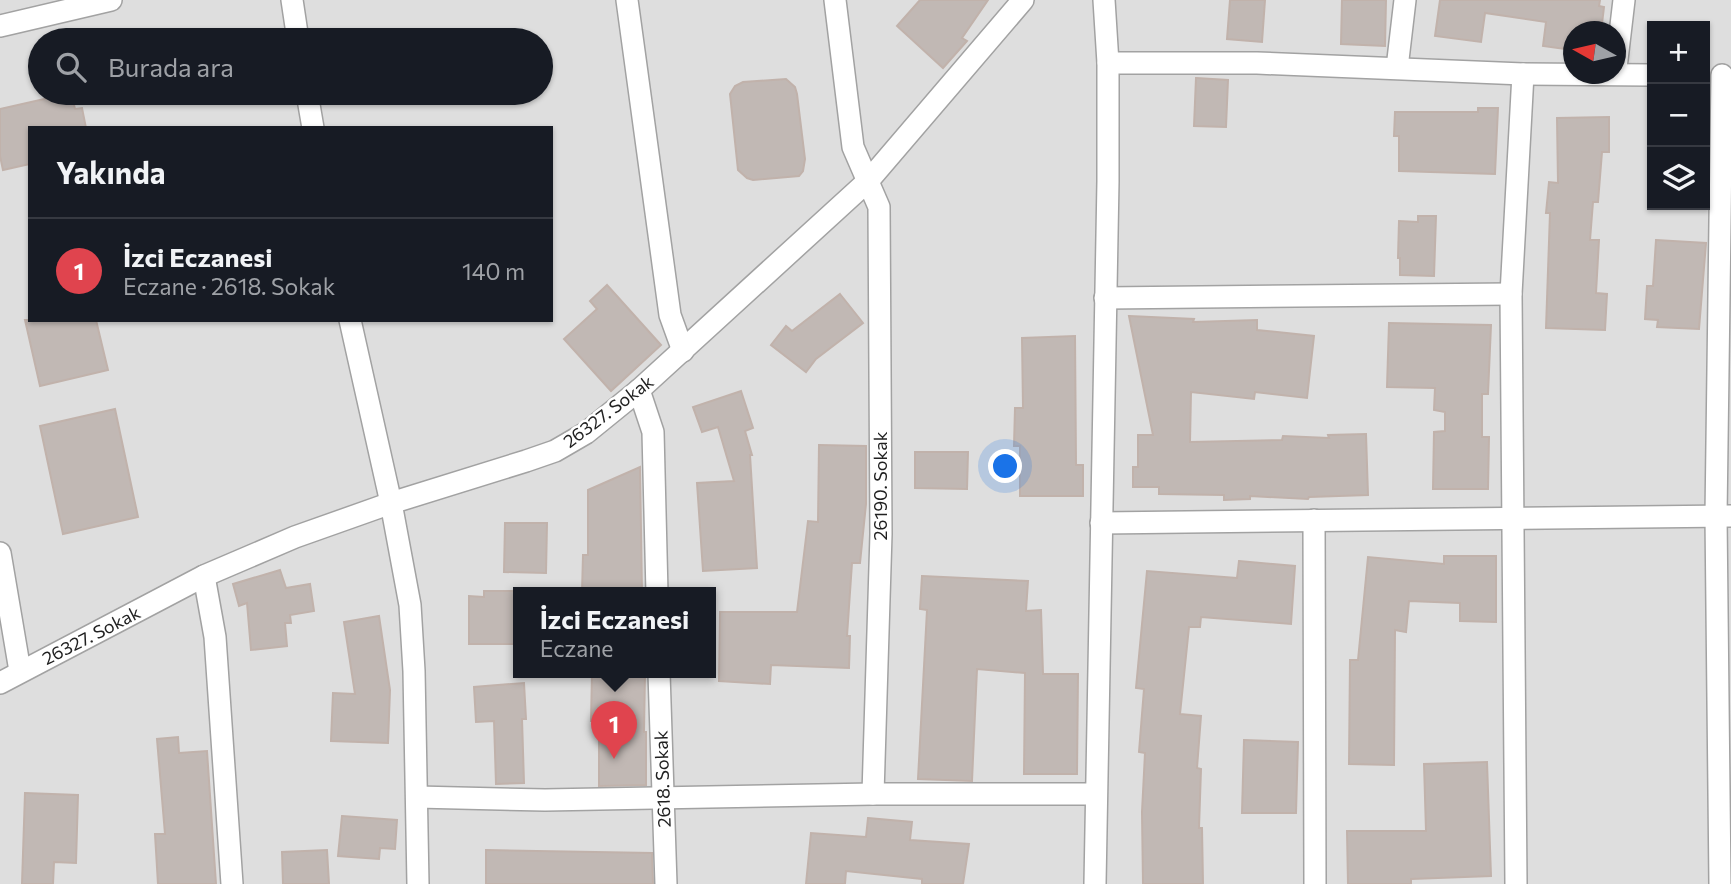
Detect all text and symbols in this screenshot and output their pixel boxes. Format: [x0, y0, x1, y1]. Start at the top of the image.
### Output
north arrow [1563, 21, 1626, 84]
map controls [1647, 21, 1710, 210]
button: + [1647, 21, 1710, 84]
search box [28, 28, 553, 105]
icon: search [52, 48, 90, 86]
text: Burada ara [108, 51, 234, 82]
button: − [1647, 84, 1710, 147]
button: layers [1647, 147, 1710, 210]
text: Yakında [56, 153, 166, 190]
text: İzci Eczanesi [123, 241, 273, 272]
text: 1 [74, 257, 84, 285]
text: 140 m [462, 257, 525, 285]
text: Eczane · 2618. Sokak [123, 272, 335, 300]
street label: 26327. Sokak [559, 370, 658, 452]
street label: 26190. Sokak [869, 431, 891, 540]
your location [988, 449, 1022, 483]
popup [513, 587, 716, 678]
street label: 26327. Sokak [38, 601, 144, 669]
text: İzci Eczanesi [540, 603, 689, 634]
text: Eczane [540, 634, 613, 662]
pin: 1 [591, 701, 637, 759]
street label: 2618. Sokak [649, 730, 675, 828]

